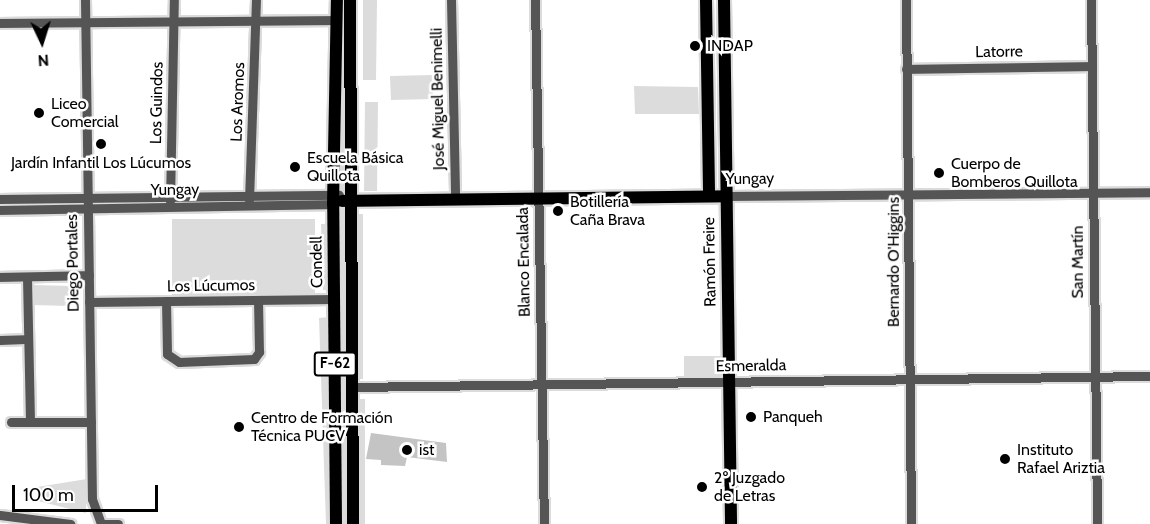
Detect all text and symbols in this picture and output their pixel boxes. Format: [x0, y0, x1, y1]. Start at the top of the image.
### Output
north arrow [12, 12, 72, 72]
street label: José Miguel Benimelli [427, 28, 449, 170]
place label: INDAP [707, 36, 753, 56]
marker: INDAP [688, 39, 702, 53]
street label: Latorre [975, 42, 1023, 62]
text: N [37, 51, 50, 70]
street label: Los Guindos [147, 62, 167, 144]
street label: Los Aromos [227, 62, 249, 142]
place label: Liceo Comercial [51, 94, 119, 132]
marker: Liceo Comercial [32, 106, 46, 120]
marker: Jardín Infantil Los Lúcumos [94, 137, 108, 151]
place label: Escuela Básica Quillota [307, 148, 403, 186]
place label: Jardín Infantil Los Lúcumos [11, 153, 191, 173]
place label: Cuerpo de Bomberos Quillota [951, 154, 1078, 192]
marker: Escuela Básica Quillota [288, 160, 302, 174]
marker: Cuerpo de Bomberos Quillota [932, 166, 946, 180]
street label: Yungay [725, 169, 775, 189]
street label: Yungay [150, 180, 200, 200]
place label: Botillería Caña Brava [570, 192, 645, 230]
street label: Bernardo O'Higgins [884, 197, 904, 327]
marker: Botillería Caña Brava [551, 204, 565, 218]
street label: Blanco Encalada [513, 207, 535, 317]
street label: Diego Portales [63, 214, 83, 312]
street label: Ramón Freire [700, 217, 720, 307]
street label: San Martín [1068, 226, 1088, 298]
street label: Condell [307, 236, 327, 288]
street label: Los Lúcumos [167, 276, 255, 296]
road number: F-62 [312, 352, 358, 376]
street label: Esmeralda [716, 356, 786, 376]
place label: Panqueh [763, 407, 823, 427]
place label: Centro de Formación Técnica PUCV [251, 408, 393, 446]
marker: Panqueh [744, 410, 758, 424]
marker: Centro de Formación Técnica PUCV [232, 420, 246, 434]
place label: ist [419, 440, 434, 460]
place label: Instituto Rafael Ariztia [1017, 440, 1105, 478]
marker: ist [400, 443, 414, 457]
marker: Instituto Rafael Ariztia [998, 452, 1012, 466]
place label: 2º Juzgado de Letras [714, 468, 785, 506]
scale bar [15, 473, 160, 511]
marker: 2º Juzgado de Letras [695, 480, 709, 494]
text: 100 m [23, 484, 74, 506]

